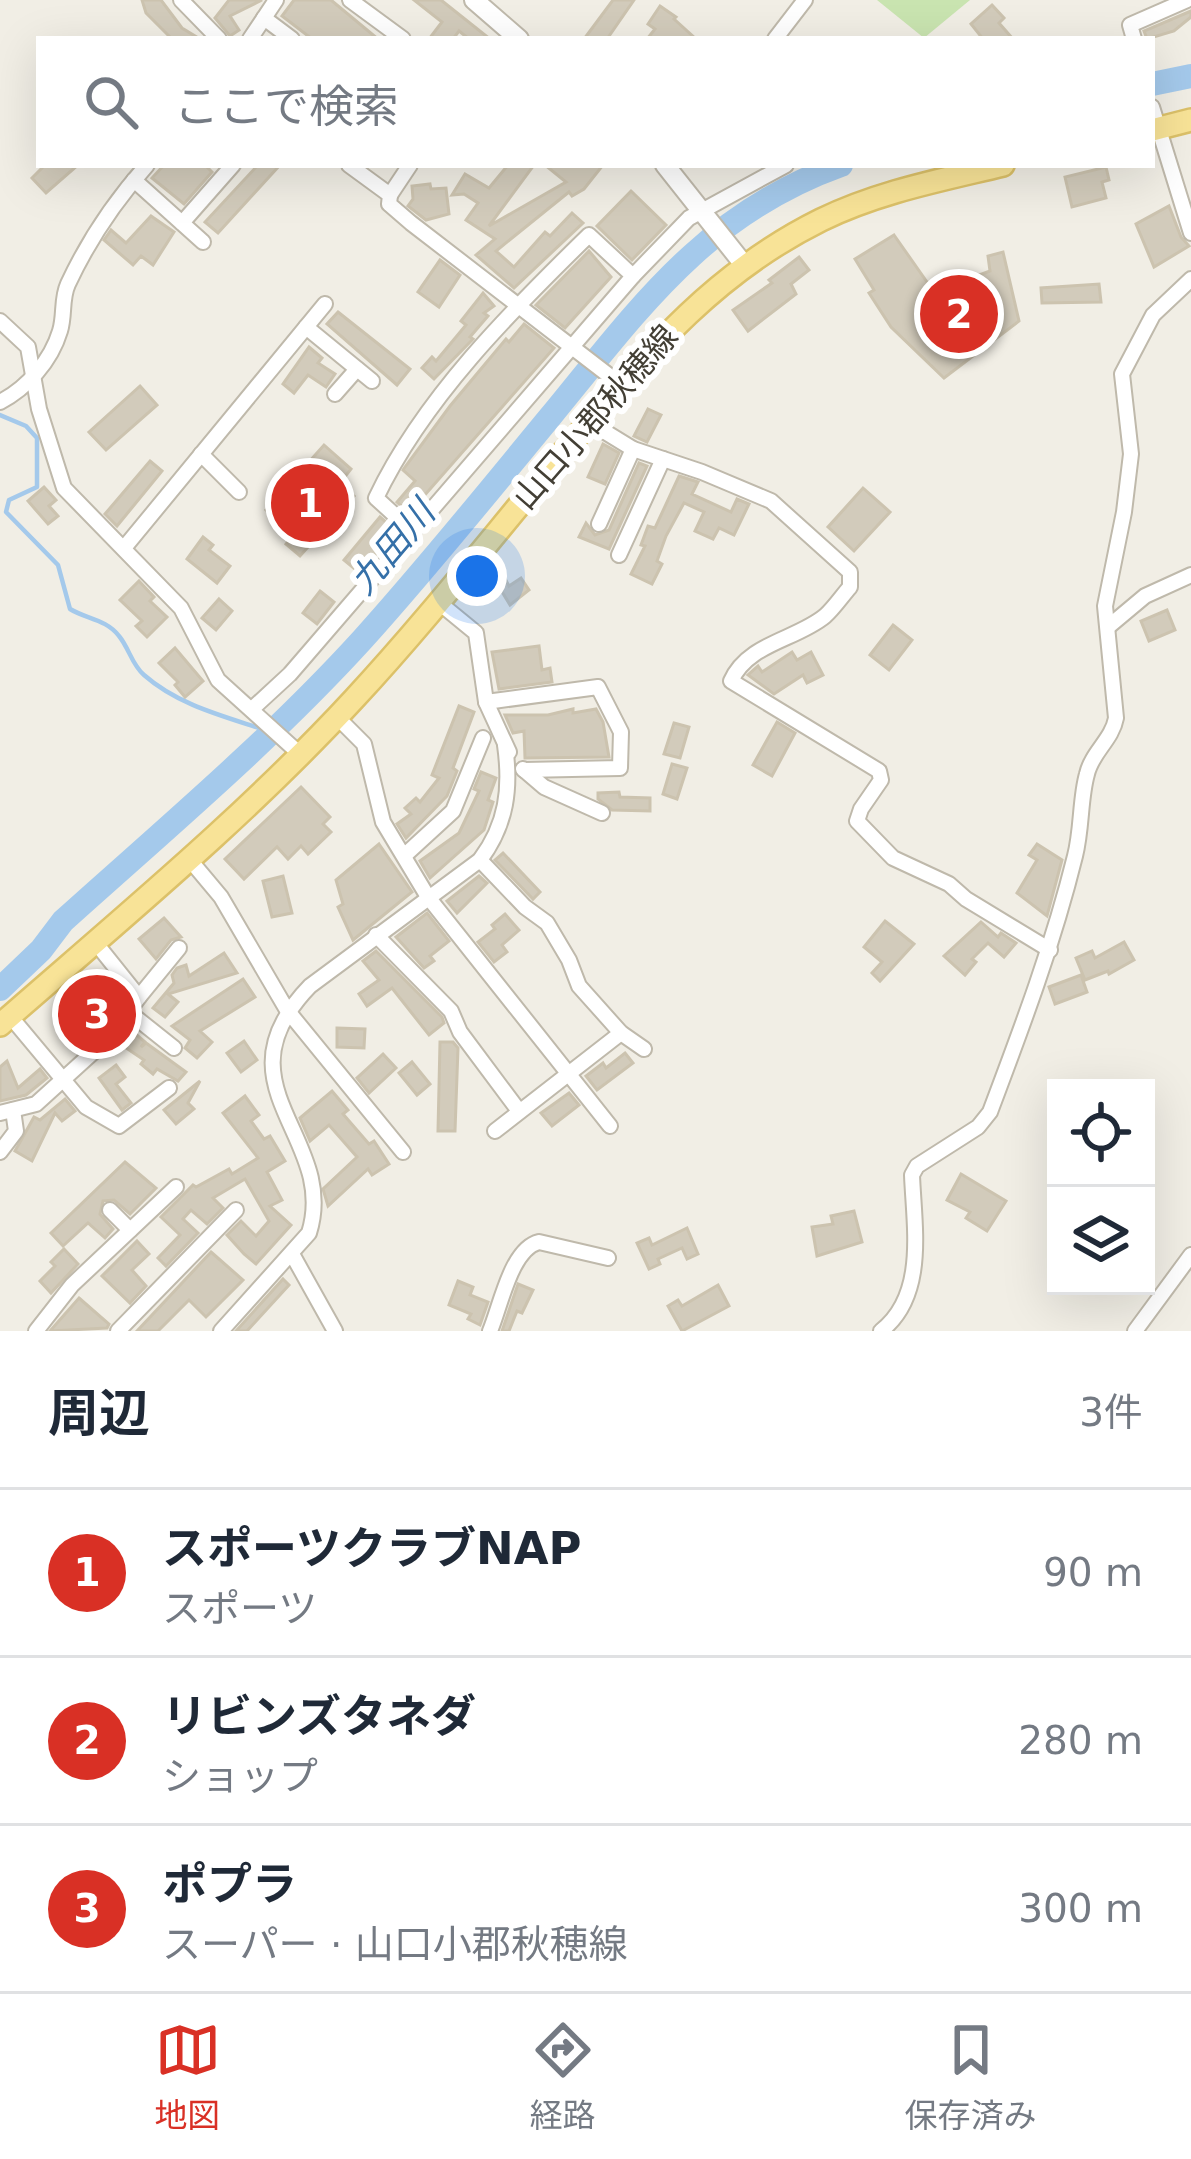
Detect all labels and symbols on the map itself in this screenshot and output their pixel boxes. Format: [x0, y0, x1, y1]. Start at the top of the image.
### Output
pin: 2 [920, 269, 998, 359]
street label: 山口小郡秋穂線 [505, 317, 685, 517]
pin: 1 [271, 458, 349, 548]
water label: 九田川 [342, 489, 445, 602]
your location [447, 546, 507, 606]
pin: 3 [58, 969, 136, 1059]

